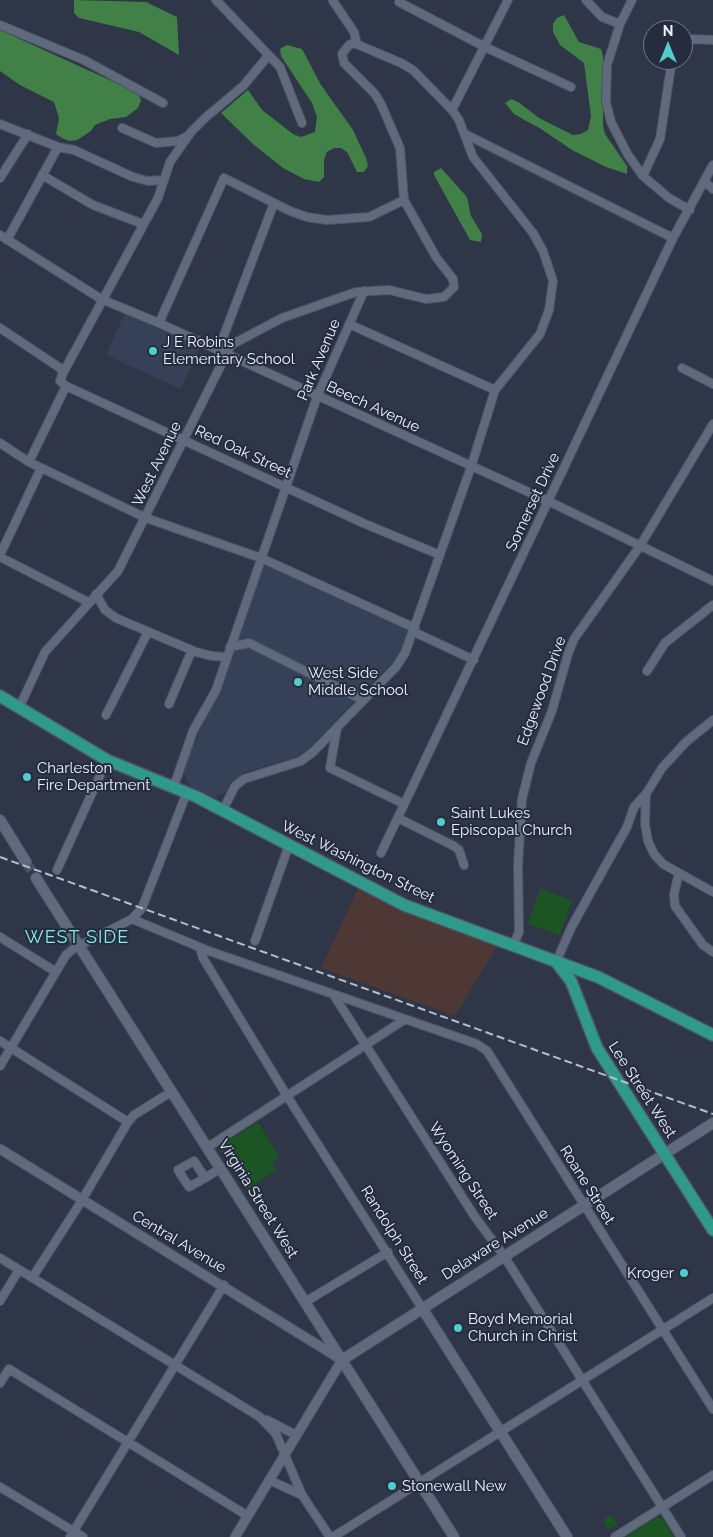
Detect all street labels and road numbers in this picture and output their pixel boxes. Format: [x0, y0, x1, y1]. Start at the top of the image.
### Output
street label: Park Avenue [294, 316, 344, 404]
street label: Beech Avenue [323, 377, 423, 437]
street label: West Avenue [129, 419, 185, 509]
street label: Red Oak Street [192, 422, 294, 482]
street label: Somerset Drive [502, 450, 564, 554]
street label: Edgewood Drive [514, 634, 570, 748]
street label: West Washington Street [279, 817, 437, 907]
street label: Lee Street West [604, 1038, 680, 1142]
street label: Wyoming Street [425, 1119, 501, 1223]
street label: Virginia Street West [214, 1136, 302, 1262]
street label: Roane Street [556, 1142, 618, 1228]
street label: Randolph Street [357, 1183, 431, 1287]
street label: Delaware Avenue [438, 1204, 552, 1284]
street label: Central Avenue [129, 1207, 229, 1277]

